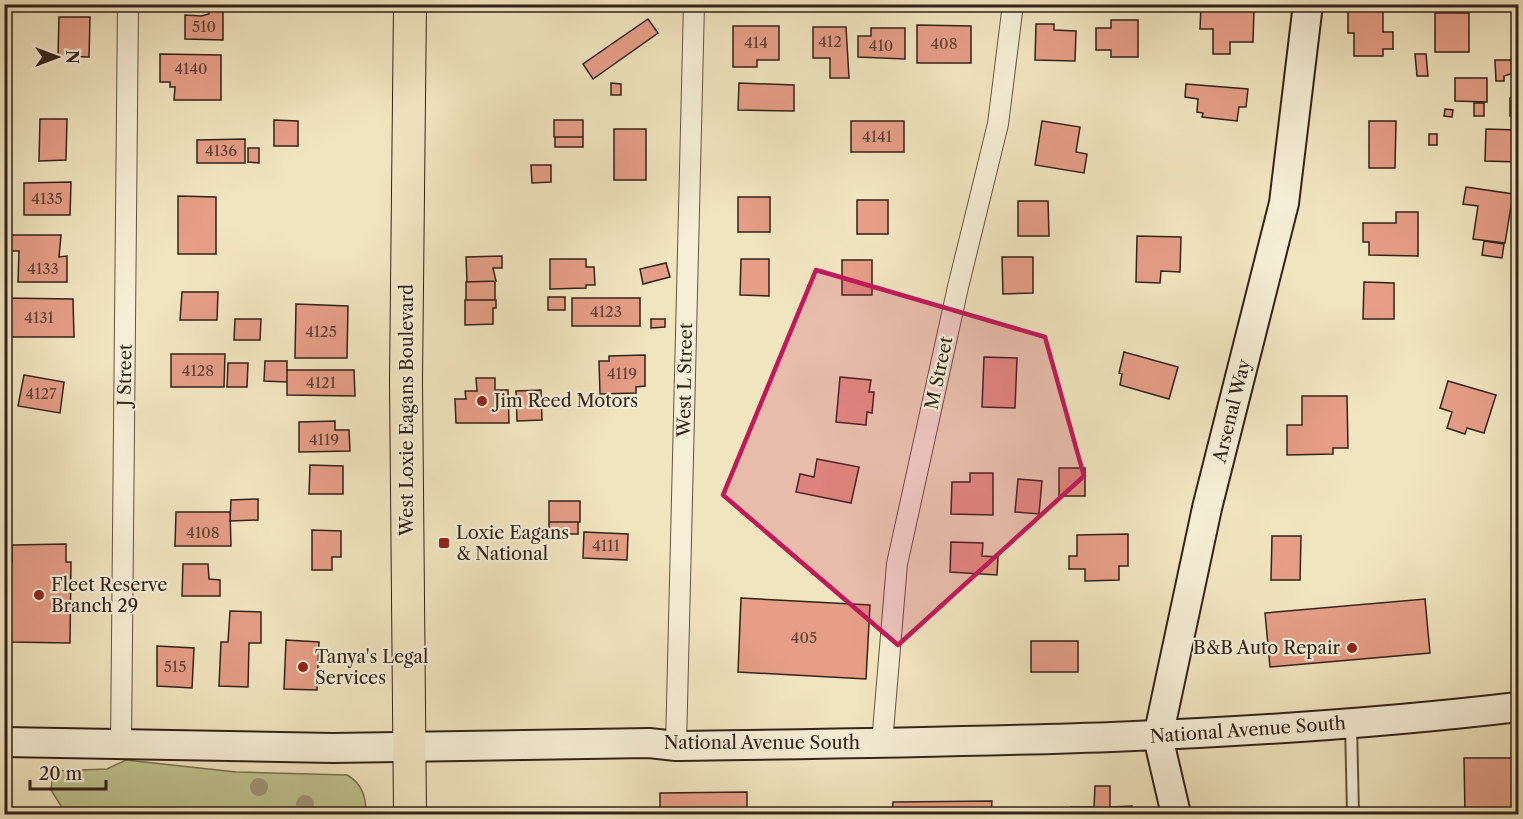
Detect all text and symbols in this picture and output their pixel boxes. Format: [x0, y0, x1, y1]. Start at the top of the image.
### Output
house number: 510 [192, 17, 216, 36]
north arrow [27, 27, 87, 87]
house number: 412 [818, 32, 842, 51]
house number: 414 [744, 33, 768, 52]
house number: 408 [930, 34, 958, 53]
house number: 410 [869, 36, 893, 55]
text: N [62, 50, 82, 64]
house number: 4140 [174, 59, 208, 78]
house number: 4141 [862, 127, 893, 146]
house number: 4136 [205, 141, 237, 160]
house number: 4135 [31, 189, 63, 208]
house number: 4133 [27, 259, 59, 278]
street label: West Loxie Eagans Boulevard [396, 284, 418, 537]
house number: 4123 [590, 302, 622, 321]
house number: 4131 [24, 308, 54, 327]
house number: 4125 [305, 322, 337, 341]
street label: West L Street [673, 322, 697, 438]
street label: M Street [921, 334, 958, 411]
street label: J Street [113, 343, 137, 409]
street label: Arsenal Way [1208, 356, 1256, 466]
house number: 4128 [182, 361, 214, 380]
house number: 4119 [607, 364, 637, 383]
house number: 4121 [306, 373, 337, 392]
house number: 4127 [26, 384, 57, 403]
place label: Jim Reed Motors [491, 390, 638, 412]
marker: Jim Reed Motors [475, 394, 489, 408]
house number: 4119 [309, 430, 339, 449]
place label: Loxie Eagans & National [456, 522, 569, 565]
house number: 4108 [186, 523, 220, 542]
marker: Loxie Eagans & National [437, 536, 451, 550]
house number: 4111 [592, 536, 620, 555]
place label: Fleet Reserve Branch 29 [51, 574, 167, 617]
marker: Fleet Reserve Branch 29 [32, 588, 46, 602]
house number: 405 [791, 628, 817, 647]
place label: B&B Auto Repair [1193, 637, 1340, 659]
marker: B&B Auto Repair [1345, 641, 1359, 655]
place label: Tanya's Legal Services [315, 646, 428, 689]
house number: 515 [164, 657, 186, 676]
marker: Tanya's Legal Services [296, 660, 310, 674]
street label: National Avenue South [1149, 712, 1347, 748]
street label: National Avenue South [664, 732, 860, 754]
scale bar [30, 753, 106, 791]
text: 20 m [39, 763, 83, 785]

